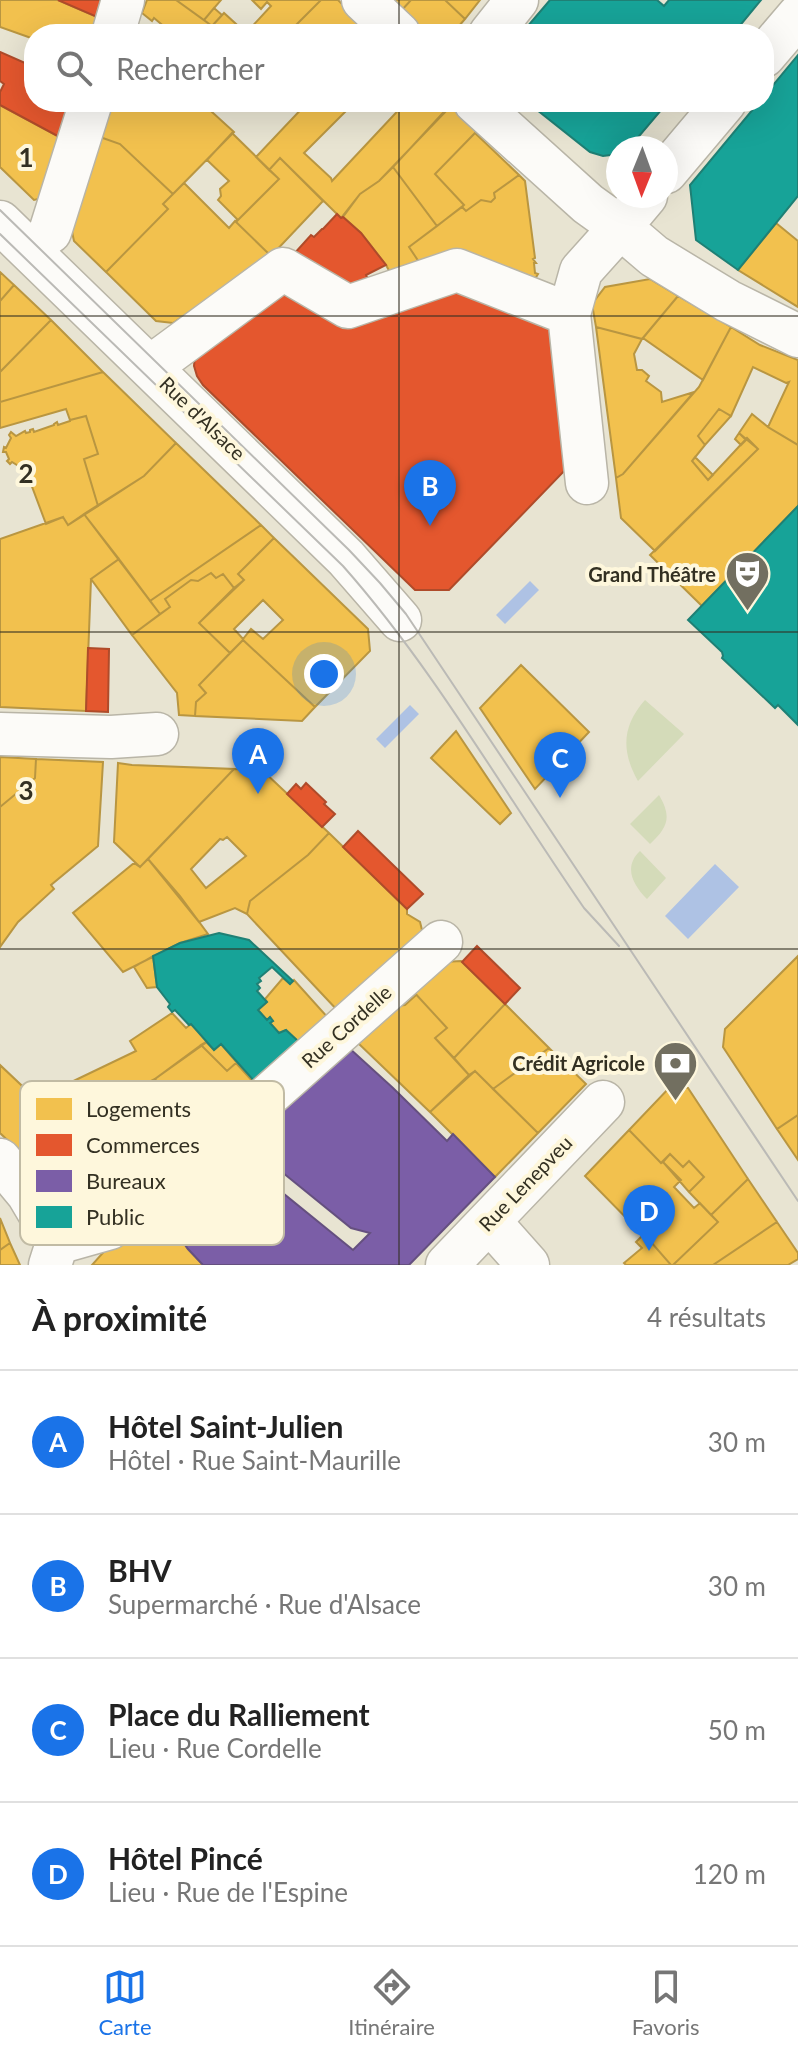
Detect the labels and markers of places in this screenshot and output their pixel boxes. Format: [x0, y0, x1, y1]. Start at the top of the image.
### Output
pin: B [404, 460, 456, 526]
theatre icon: Grand Théâtre [723, 550, 771, 613]
place label: Grand Théâtre [588, 562, 716, 586]
pin: A [232, 728, 284, 794]
pin: C [534, 732, 586, 798]
bank icon: Crédit Agricole [652, 1039, 700, 1102]
place label: Crédit Agricole [512, 1051, 645, 1075]
pin: D [623, 1185, 675, 1251]

